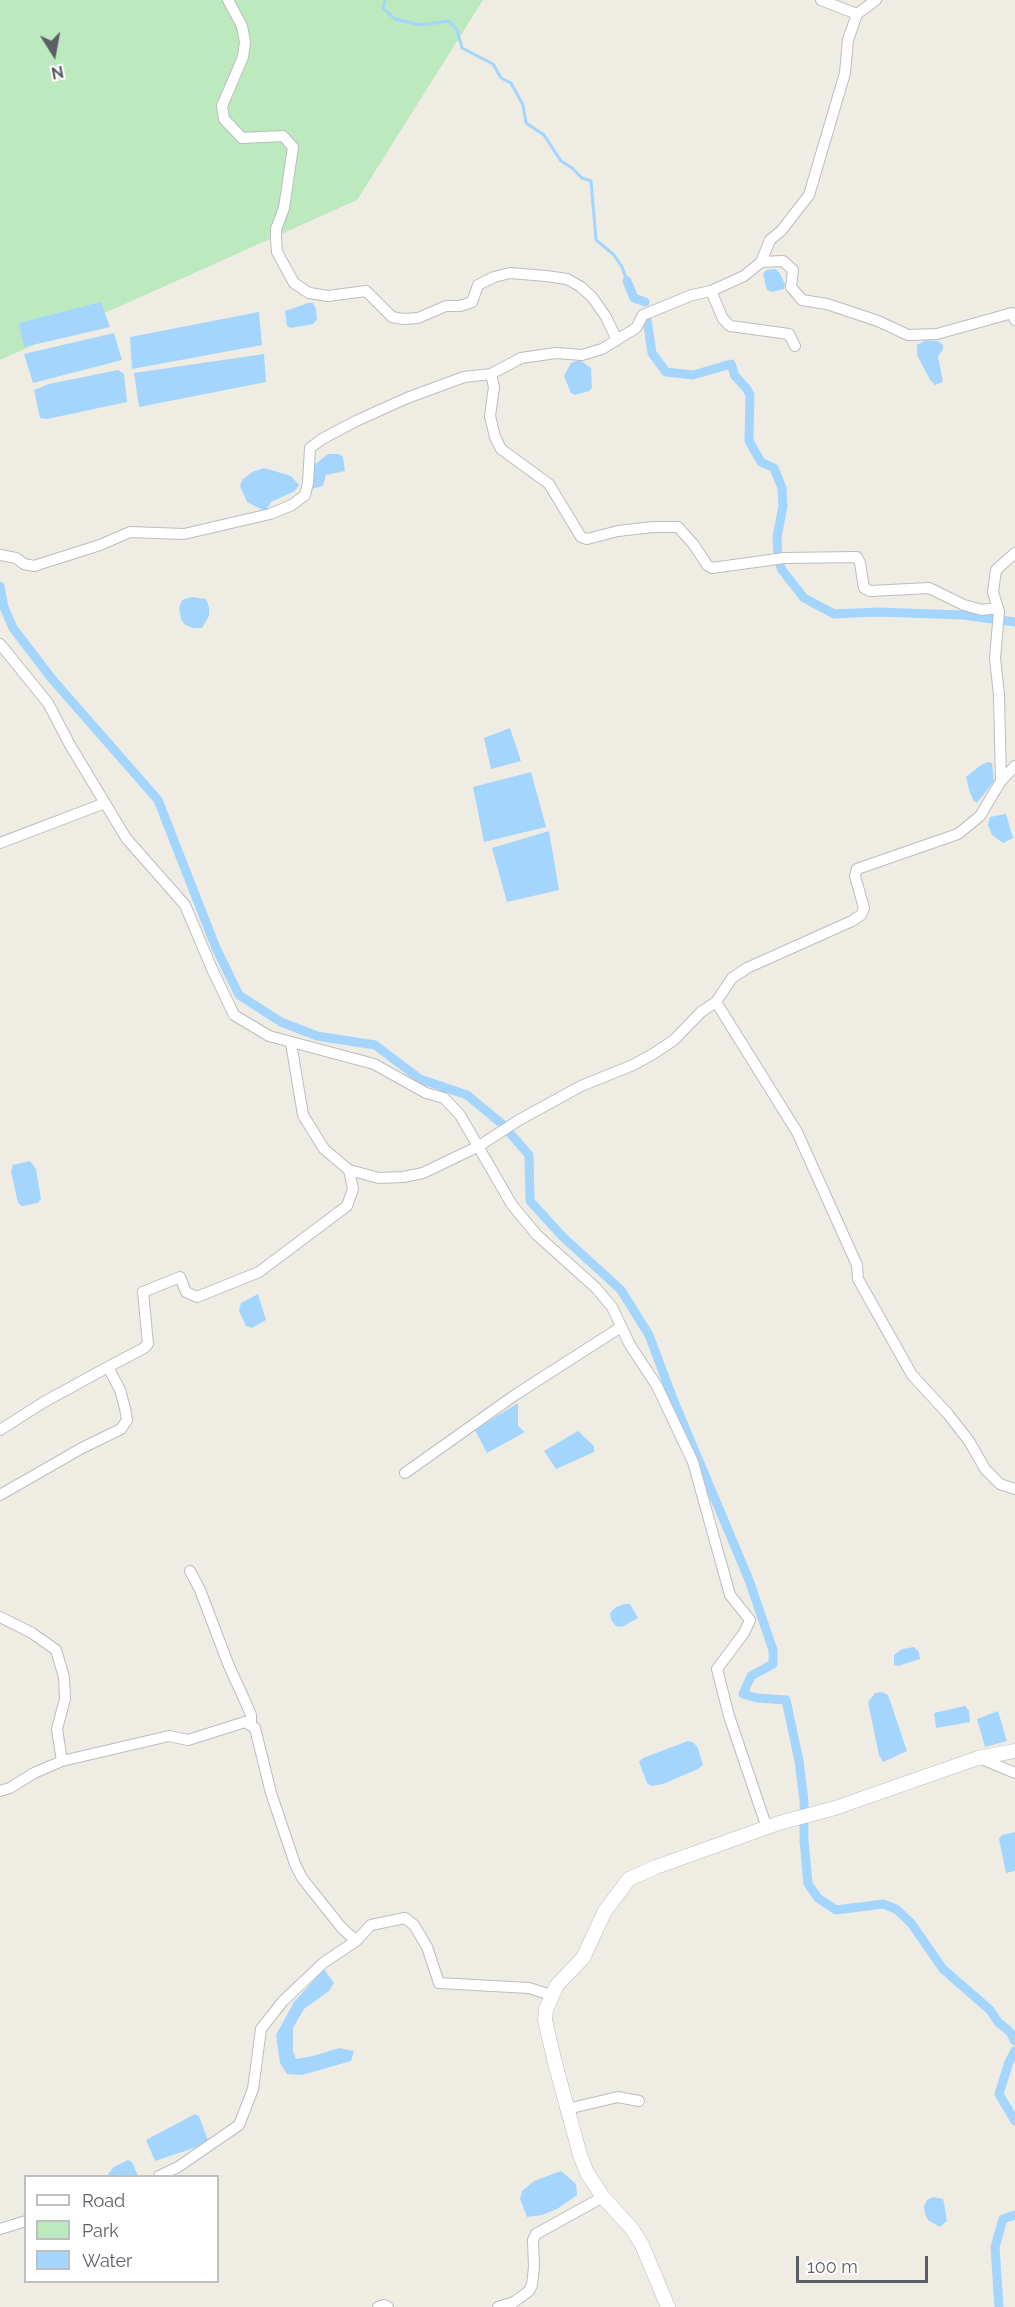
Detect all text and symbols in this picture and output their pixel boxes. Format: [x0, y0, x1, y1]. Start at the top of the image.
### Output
north arrow [24, 24, 84, 84]
text: N [50, 62, 65, 83]
legend [24, 2175, 219, 2283]
text: Road [82, 2190, 125, 2211]
text: Park [82, 2220, 119, 2241]
scale bar [799, 2244, 931, 2282]
text: Water [82, 2250, 132, 2271]
text: 100 m [807, 2256, 858, 2277]

